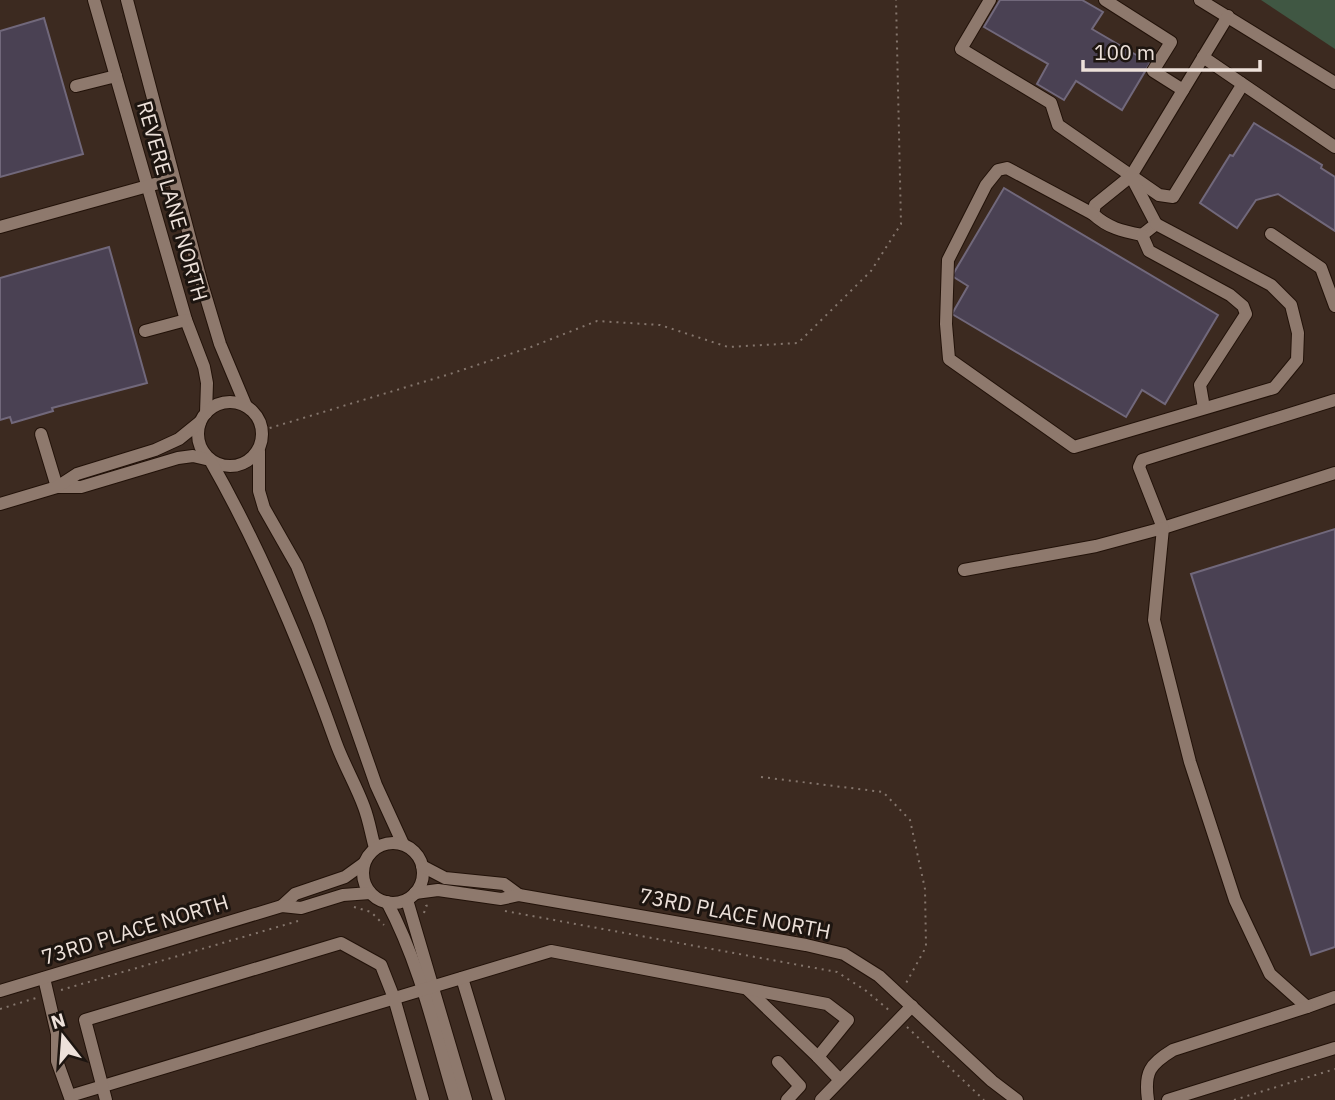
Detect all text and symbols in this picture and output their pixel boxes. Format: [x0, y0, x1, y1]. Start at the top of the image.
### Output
scale bar [1083, 28, 1260, 72]
text: 100 m [1094, 38, 1155, 66]
street label: REVERE LANE NORTH [131, 97, 215, 304]
street label: 73RD PLACE NORTH [637, 881, 833, 945]
street label: 73RD PLACE NORTH [38, 887, 232, 971]
north arrow [28, 1002, 98, 1072]
text: N [48, 1007, 68, 1034]

